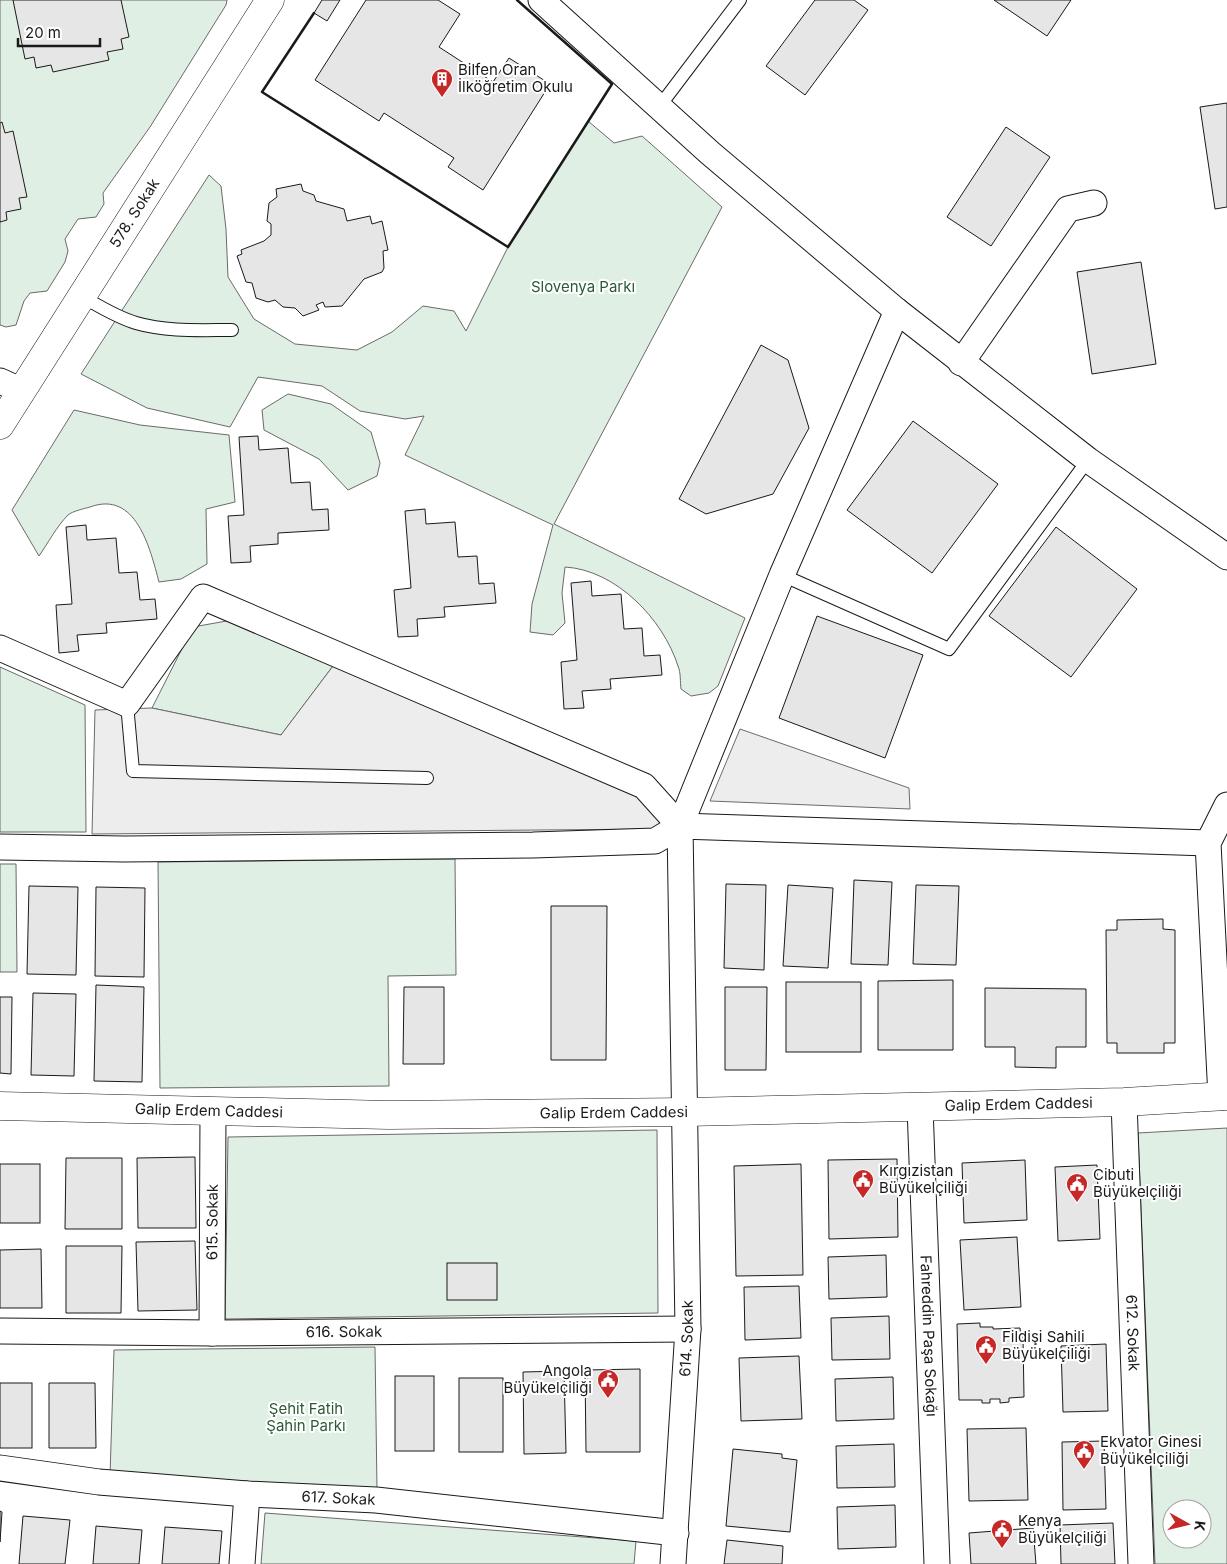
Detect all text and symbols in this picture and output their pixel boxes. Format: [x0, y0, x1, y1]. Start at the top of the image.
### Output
scale bar [18, 15, 100, 47]
text: 20 m [25, 23, 61, 42]
place label: Bilfen Oran İlköğretim Okulu [458, 60, 573, 96]
building icon: Bilfen Oran İlköğretim Okulu [430, 67, 454, 98]
street label: 578. Sokak [105, 174, 164, 251]
park label: Slovenya Parkı [531, 277, 635, 296]
street label: Galip Erdem Caddesi [945, 1093, 1093, 1115]
street label: Galip Erdem Caddesi [135, 1099, 283, 1122]
street label: Galip Erdem Caddesi [540, 1102, 688, 1122]
place label: Kırgızistan Büyükelçiliği [879, 1161, 968, 1197]
place label: Cibuti Büyükelçiliği [1093, 1165, 1182, 1201]
public building icon: Kırgızistan Büyükelçiliği [851, 1168, 875, 1199]
public building icon: Cibuti Büyükelçiliği [1065, 1172, 1089, 1203]
street label: 615. Sokak [202, 1183, 222, 1260]
street label: Fahreddin Paşa Sokağı [917, 1255, 942, 1417]
street label: 612. Sokak [1122, 1294, 1144, 1372]
street label: 614. Sokak [675, 1299, 697, 1377]
street label: 616. Sokak [306, 1322, 383, 1341]
place label: Fildişi Sahili Büyükelçiliği [1002, 1327, 1091, 1363]
public building icon: Fildişi Sahili Büyükelçiliği [974, 1334, 998, 1365]
place label: Angola Büyükelçiliği [503, 1361, 592, 1397]
public building icon: Angola Büyükelçiliği [596, 1368, 620, 1399]
park label: Şehit Fatih Şahin Parkı [266, 1399, 346, 1435]
place label: Ekvator Ginesi Büyükelçiliği [1100, 1432, 1202, 1468]
public building icon: Ekvator Ginesi Büyükelçiliği [1072, 1439, 1096, 1470]
street label: 617. Sokak [301, 1487, 377, 1509]
north arrow [1162, 1499, 1212, 1549]
place label: Kenya Büyükelçiliği [1018, 1511, 1107, 1547]
public building icon: Kenya Büyükelçiliği [990, 1518, 1014, 1549]
text: K [1191, 1520, 1209, 1532]

